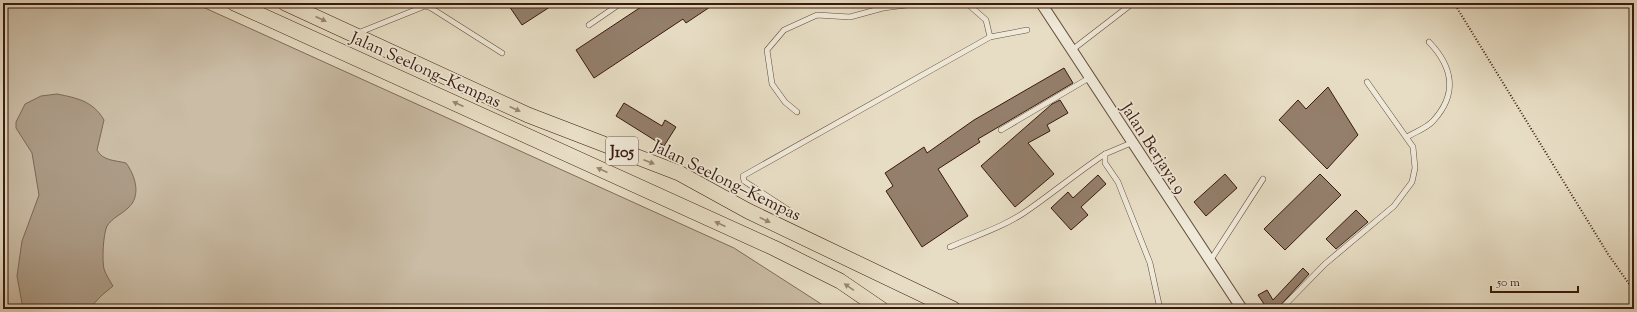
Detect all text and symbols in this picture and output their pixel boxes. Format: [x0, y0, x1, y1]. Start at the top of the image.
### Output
one-way arrow [315, 16, 327, 22]
street label: Jalan Seelong–Kempas [345, 26, 505, 115]
street label: Jalan Berjaya 9 [1113, 98, 1191, 199]
one-way arrow [452, 101, 463, 107]
one-way arrow [510, 106, 521, 112]
street label: Jalan Seelong–Kempas [647, 135, 805, 228]
road number: J105 [606, 137, 638, 165]
one-way arrow [644, 159, 656, 165]
one-way arrow [596, 167, 607, 173]
one-way arrow [759, 217, 771, 223]
one-way arrow [714, 221, 726, 227]
scale bar [1491, 268, 1578, 294]
text: 50 m [1496, 274, 1520, 292]
one-way arrow [844, 283, 854, 291]

